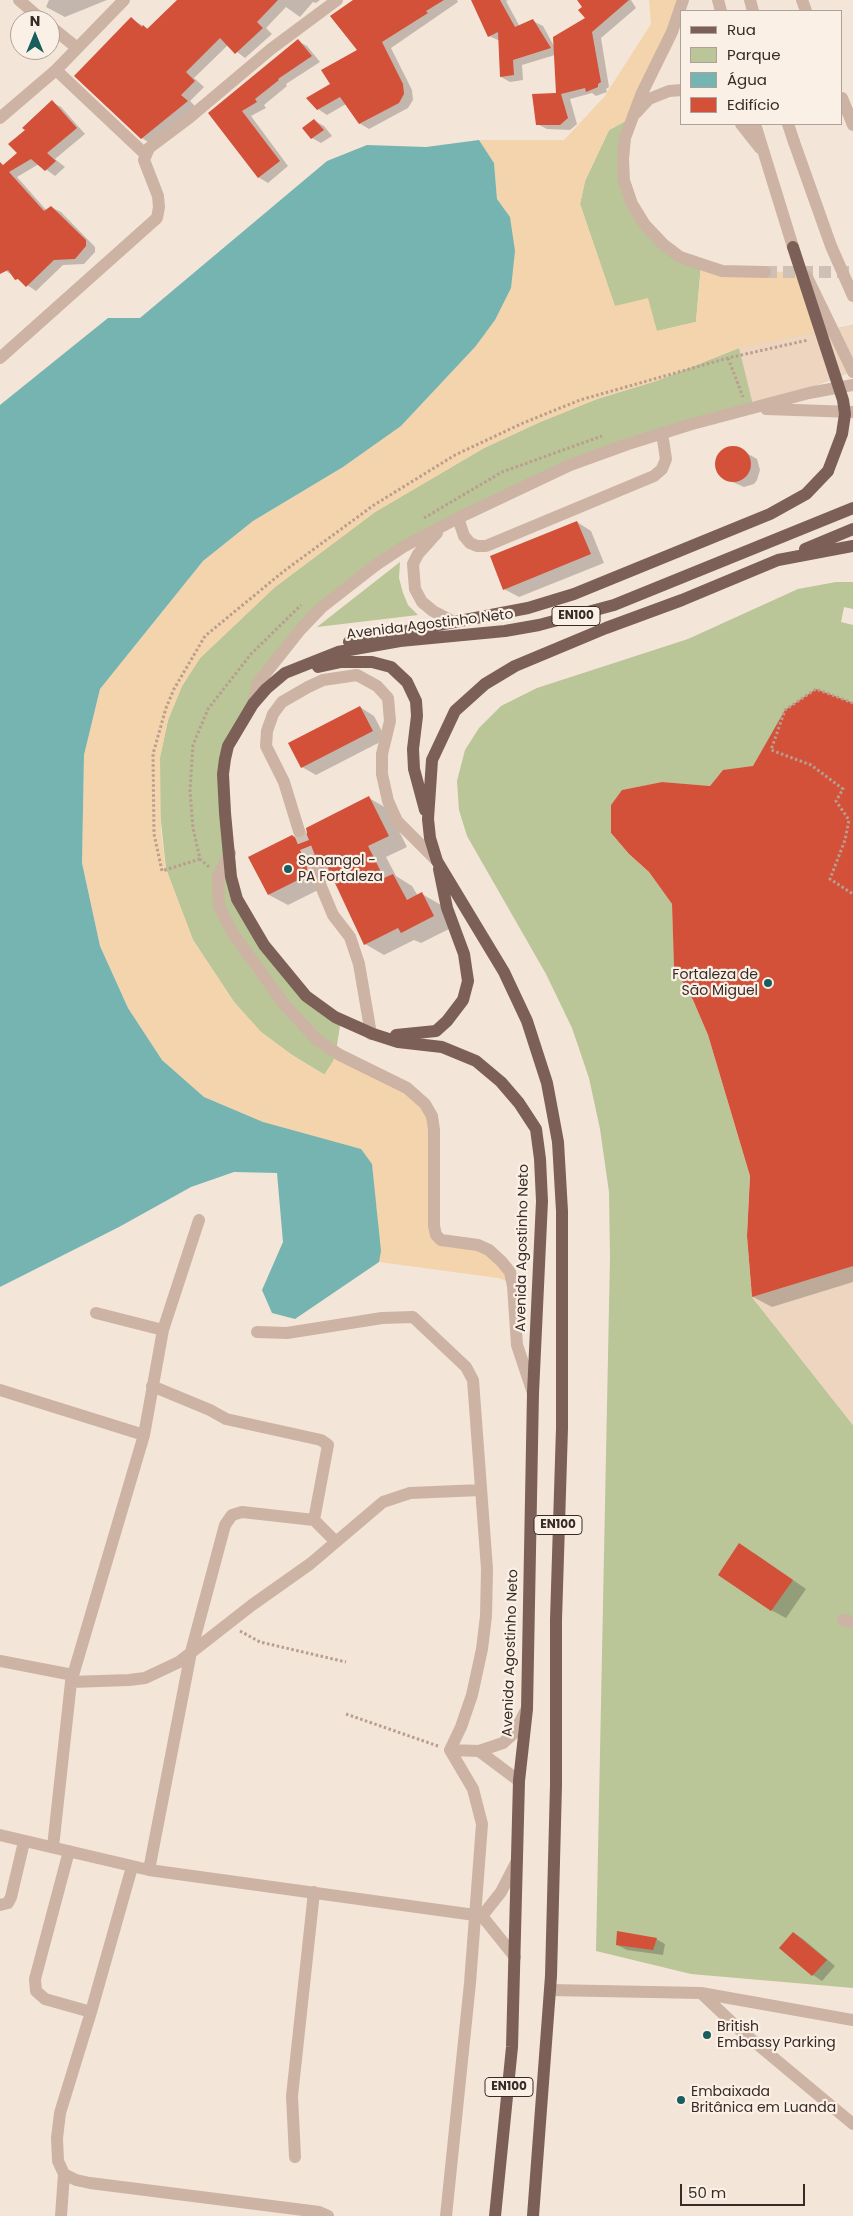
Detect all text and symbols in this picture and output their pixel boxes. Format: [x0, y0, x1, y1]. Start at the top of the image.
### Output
north arrow [10, 10, 60, 60]
legend [680, 10, 843, 125]
text: N [30, 11, 40, 31]
text: Rua [727, 19, 756, 40]
text: Parque [727, 44, 780, 65]
text: Água [727, 69, 767, 90]
text: Edifício [727, 94, 780, 115]
street label: Avenida Agostinho Neto [346, 606, 514, 644]
road number: EN100 [552, 606, 600, 626]
place label: Sonangol - PA Fortaleza [298, 853, 383, 886]
marker: Sonangol - PA Fortaleza [282, 863, 294, 875]
place label: Fortaleza de São Miguel [672, 967, 758, 1000]
marker: Fortaleza de São Miguel [762, 977, 774, 989]
street label: Avenida Agostinho Neto [513, 1164, 533, 1332]
road number: EN100 [534, 1516, 582, 1534]
street label: Avenida Agostinho Neto [500, 1569, 522, 1737]
place label: British Embassy Parking [717, 2019, 836, 2052]
marker: British Embassy Parking [701, 2029, 713, 2041]
road number: EN100 [485, 2078, 533, 2096]
place label: Embaixada Britânica em Luanda [691, 2084, 836, 2116]
marker: Embaixada Britânica em Luanda [675, 2094, 687, 2106]
scale bar [683, 2174, 808, 2206]
text: 50 m [688, 2182, 726, 2203]

